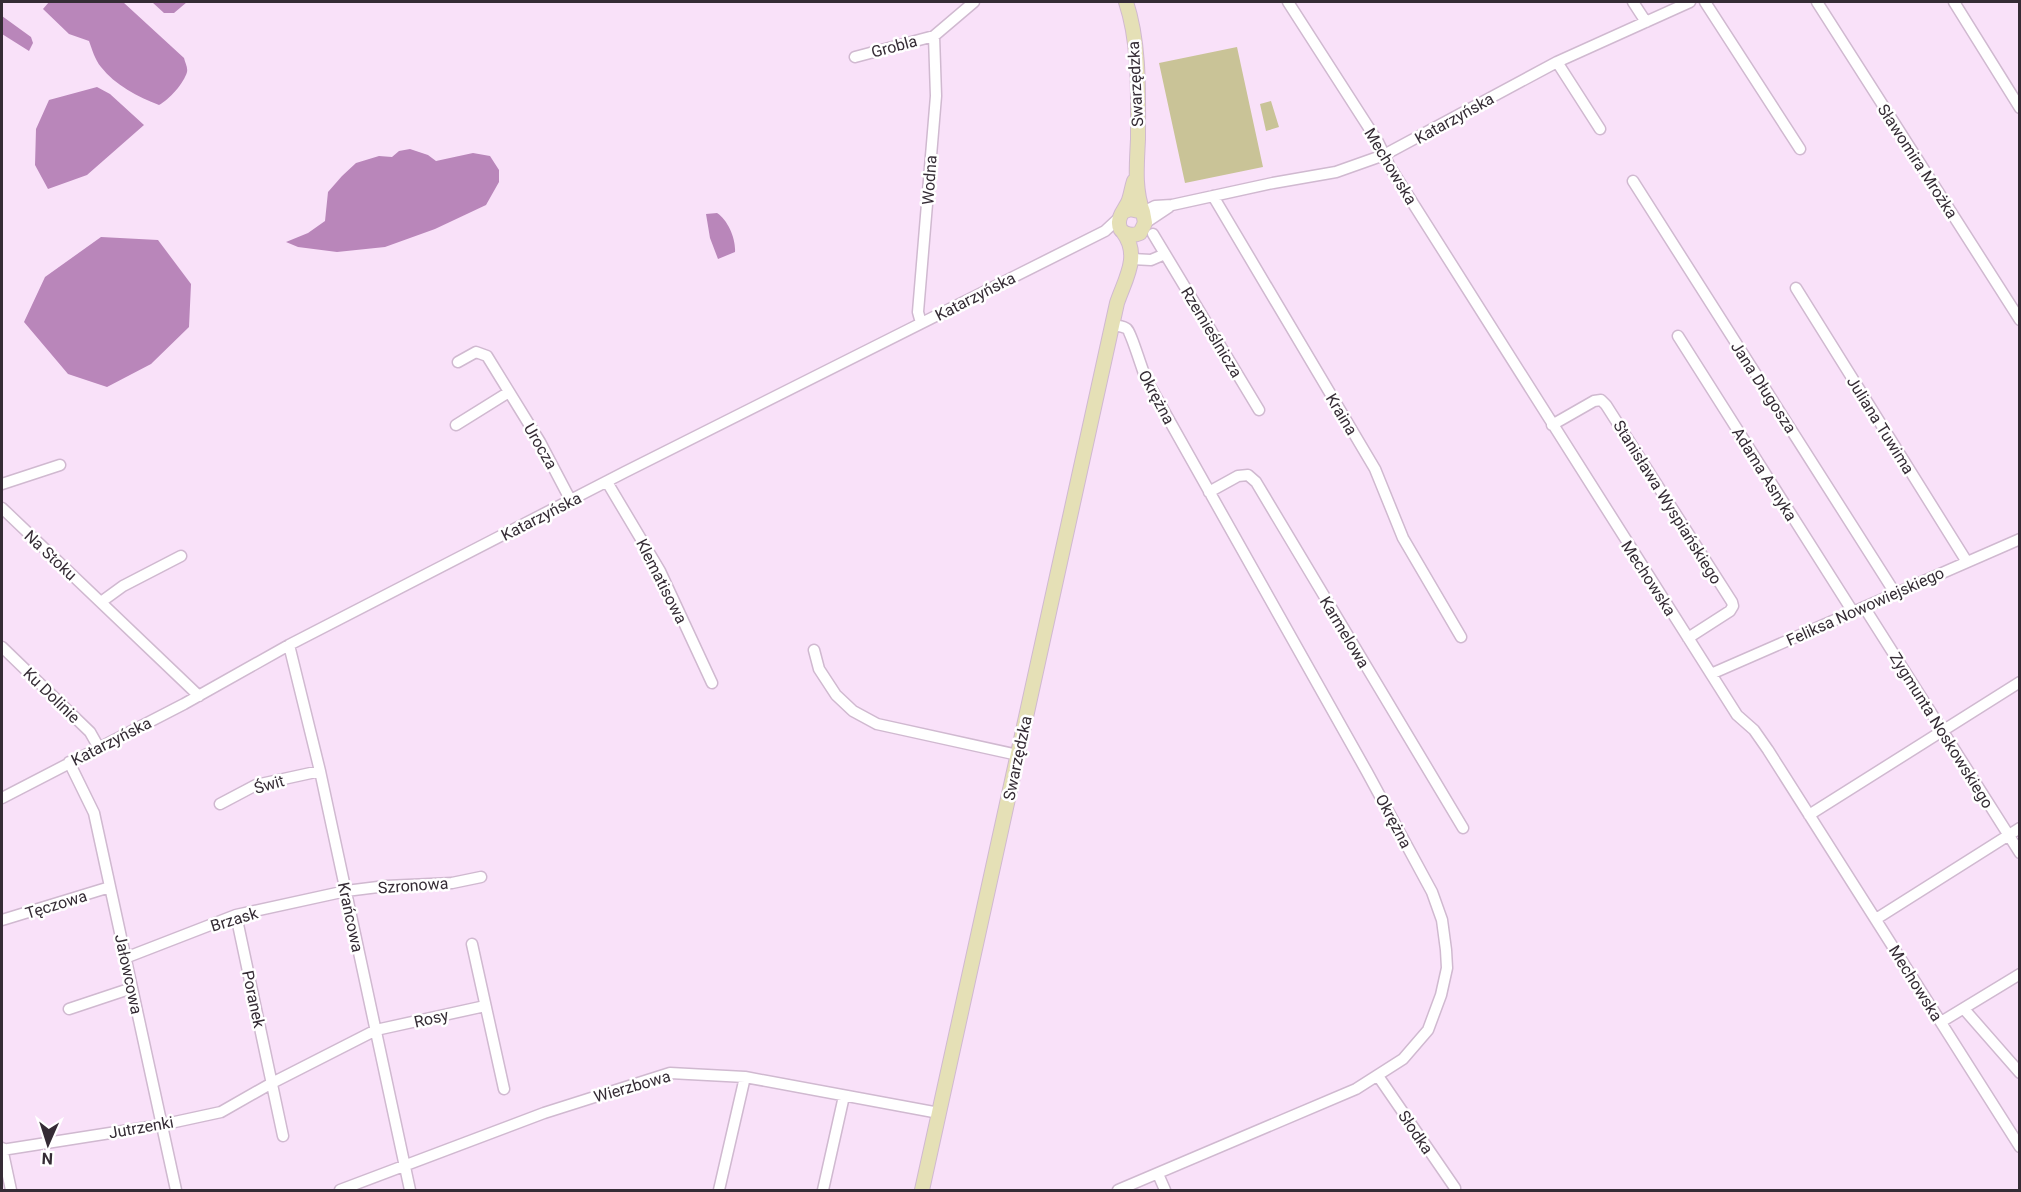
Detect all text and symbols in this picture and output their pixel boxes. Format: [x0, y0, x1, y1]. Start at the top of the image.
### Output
street label: Grobla [869, 31, 919, 62]
street label: Swarzędzka [1124, 41, 1147, 127]
street label: Katarzyńska [1411, 89, 1497, 148]
street label: Sławomira Mrożka [1874, 101, 1962, 222]
street label: Mechowska [1360, 125, 1421, 208]
street label: Wodna [918, 155, 941, 205]
street label: Katarzyńska [932, 268, 1019, 325]
street label: Rzemieślnicza [1177, 283, 1246, 381]
street label: Jana Długosza [1727, 338, 1800, 437]
street label: Okrężna [1134, 367, 1179, 427]
street label: Juliana Tuwima [1843, 373, 1918, 478]
street label: Kraina [1322, 390, 1361, 439]
street label: Stanisława Wyspiańskiego [1609, 417, 1726, 588]
street label: Urocza [520, 420, 561, 473]
street label: Adama Asnyka [1728, 424, 1801, 525]
street label: Katarzyńska [498, 488, 585, 545]
street label: Na Stoku [21, 526, 81, 584]
street label: Klematisowa [632, 536, 691, 627]
street label: Mechowska [1617, 537, 1680, 619]
street label: Feliksa Nowowiejskiego [1783, 563, 1947, 650]
street label: Karmelowa [1316, 593, 1373, 672]
street label: Zygmunta Noskowskiego [1886, 649, 1997, 812]
street label: Ku Dolinie [19, 664, 84, 727]
street label: Katarzyńska [68, 713, 155, 770]
street label: Swarzędzka [999, 714, 1036, 802]
street label: Świt [252, 770, 286, 798]
street label: Okrężna [1371, 791, 1416, 851]
street label: Szronowa [377, 874, 449, 897]
street label: Krańcowa [334, 880, 367, 954]
street label: Tęczowa [23, 886, 89, 923]
street label: Brzask [208, 903, 261, 936]
street label: Jałowcowa [111, 932, 146, 1016]
street label: Mechowska [1885, 942, 1946, 1025]
street label: Poranek [238, 969, 269, 1030]
street label: Rosy [412, 1005, 451, 1032]
street label: Wierzbowa [592, 1066, 673, 1106]
street label: Słodka [1394, 1107, 1437, 1158]
street label: Jutrzenki [107, 1112, 175, 1143]
north arrow [18, 1114, 78, 1174]
text: N [41, 1149, 53, 1168]

